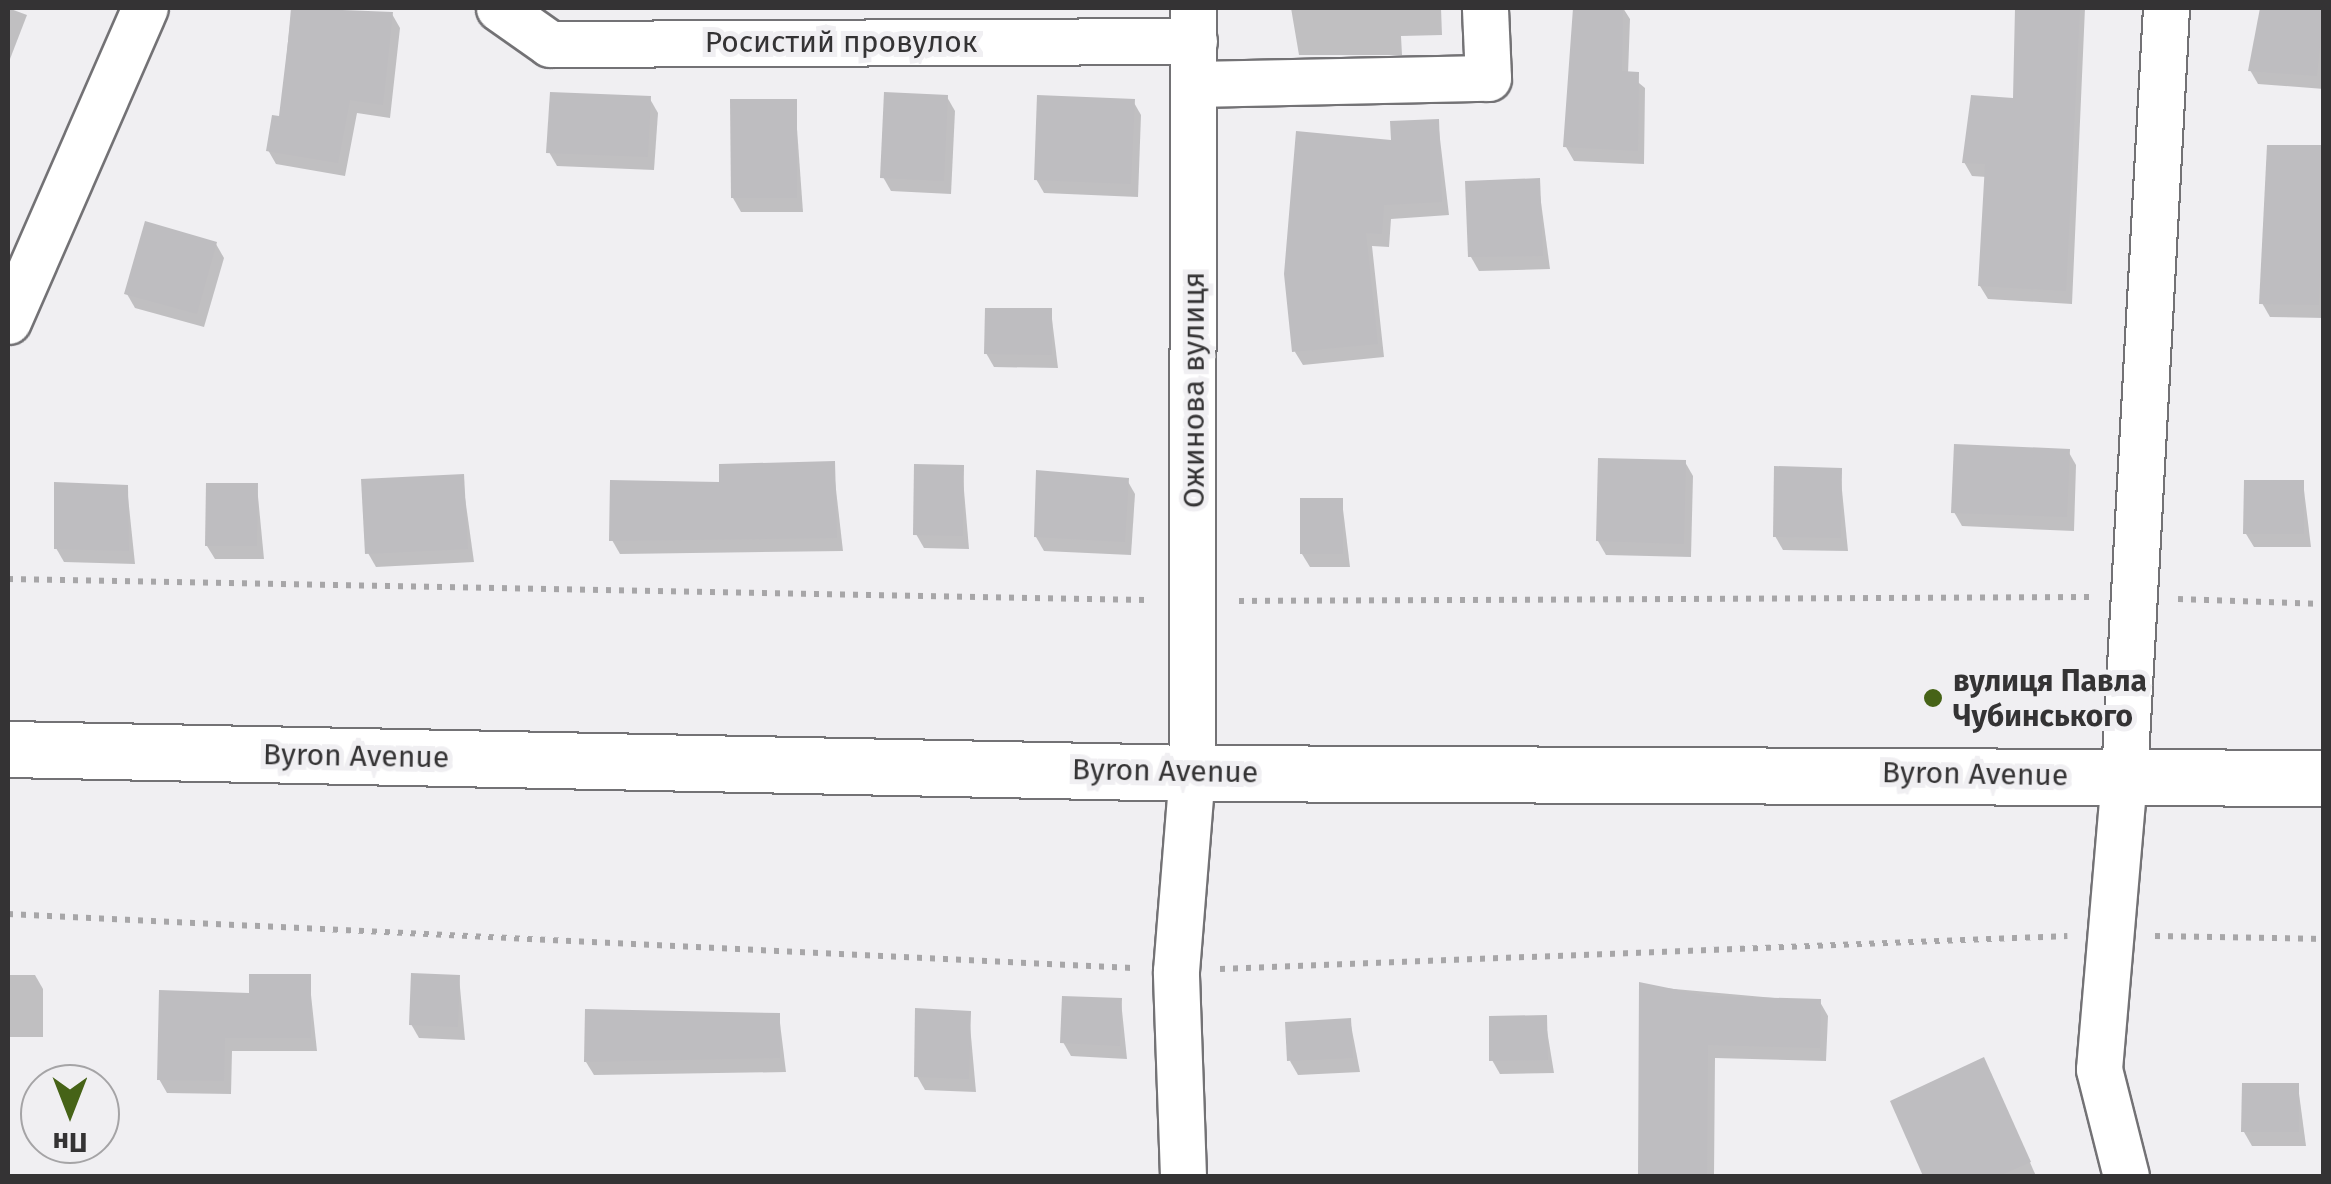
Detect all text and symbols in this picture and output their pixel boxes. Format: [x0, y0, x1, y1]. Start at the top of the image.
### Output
street label: Росистий провулок [705, 24, 977, 60]
street label: Ожинова вулиця [1176, 272, 1212, 508]
place label: вулиця Павла Чубинського [1953, 663, 2147, 734]
marker: вулиця Павла Чубинського [1922, 687, 1944, 709]
street label: Byron Avenue [263, 736, 449, 776]
street label: Byron Avenue [1072, 751, 1258, 791]
street label: Byron Avenue [1882, 754, 2068, 794]
north arrow [20, 1064, 120, 1164]
text: Пн [53, 1126, 88, 1159]

